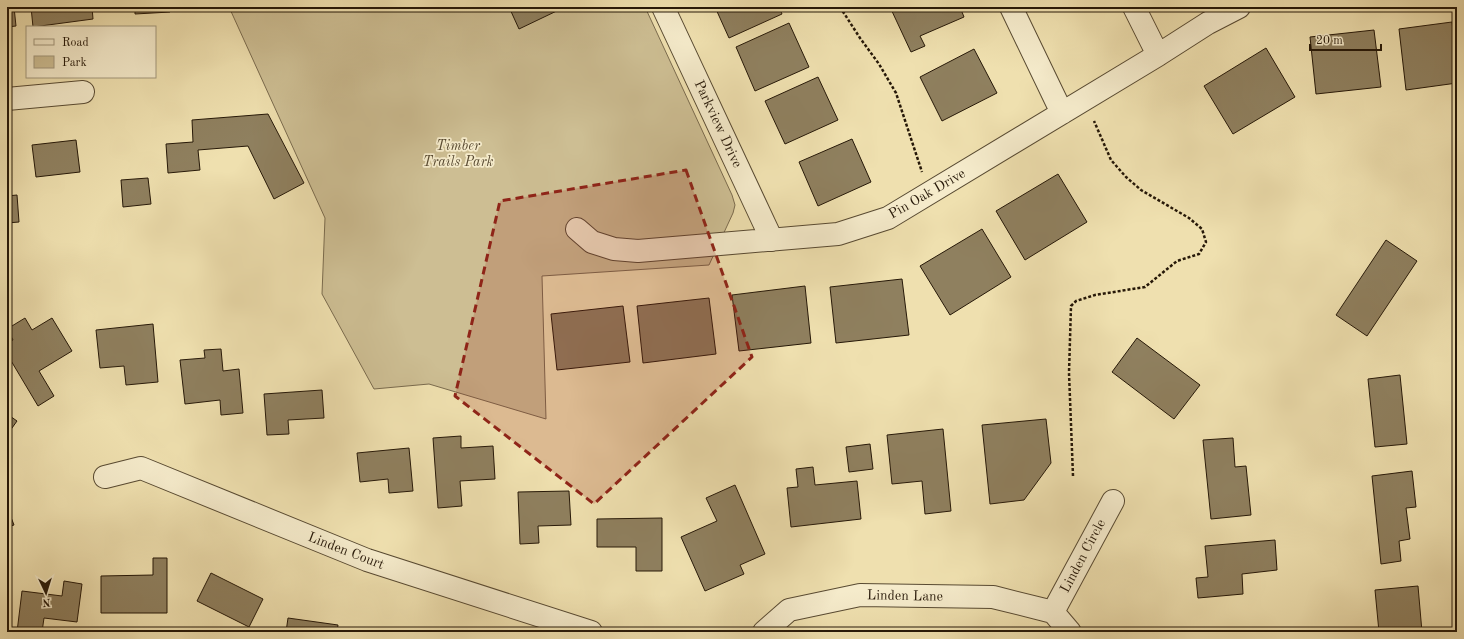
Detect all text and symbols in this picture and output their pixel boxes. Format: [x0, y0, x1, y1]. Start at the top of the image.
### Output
legend [26, 26, 156, 78]
scale bar [1310, 26, 1381, 52]
text: 20 m [1316, 35, 1343, 47]
text: Road [62, 37, 89, 49]
text: Park [62, 57, 87, 69]
street label: Parkview Drive [692, 78, 744, 170]
park label: Timber Trails Park [423, 139, 493, 169]
street label: Pin Oak Drive [886, 166, 968, 222]
street label: Linden Circle [1058, 517, 1108, 595]
street label: Linden Court [306, 530, 386, 572]
north arrow [26, 573, 66, 613]
street label: Linden Lane [867, 588, 943, 604]
text: N [41, 596, 51, 607]

